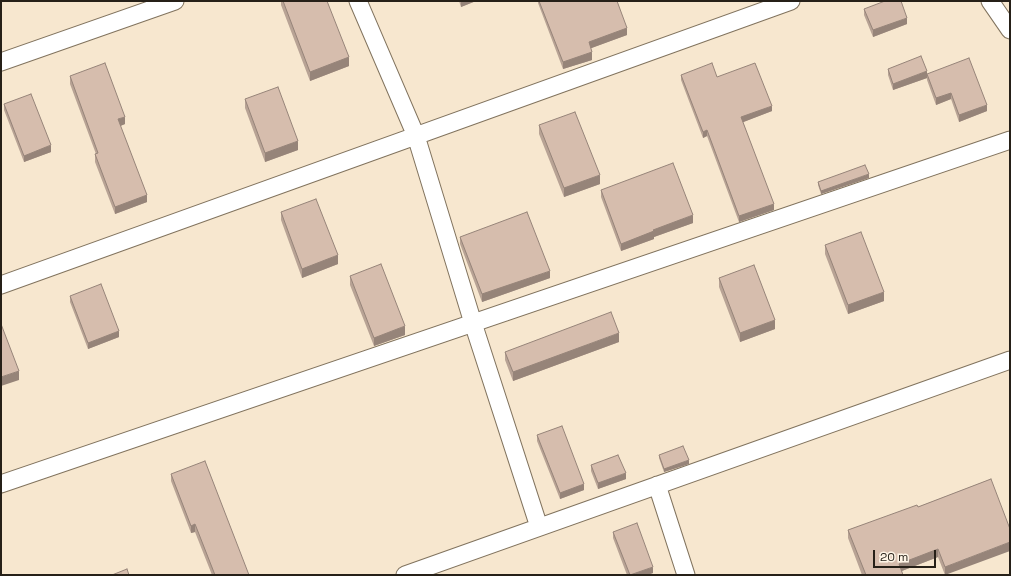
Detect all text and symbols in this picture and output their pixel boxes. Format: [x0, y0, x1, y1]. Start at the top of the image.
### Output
scale bar [875, 542, 938, 568]
text: 20 m [880, 549, 908, 565]

